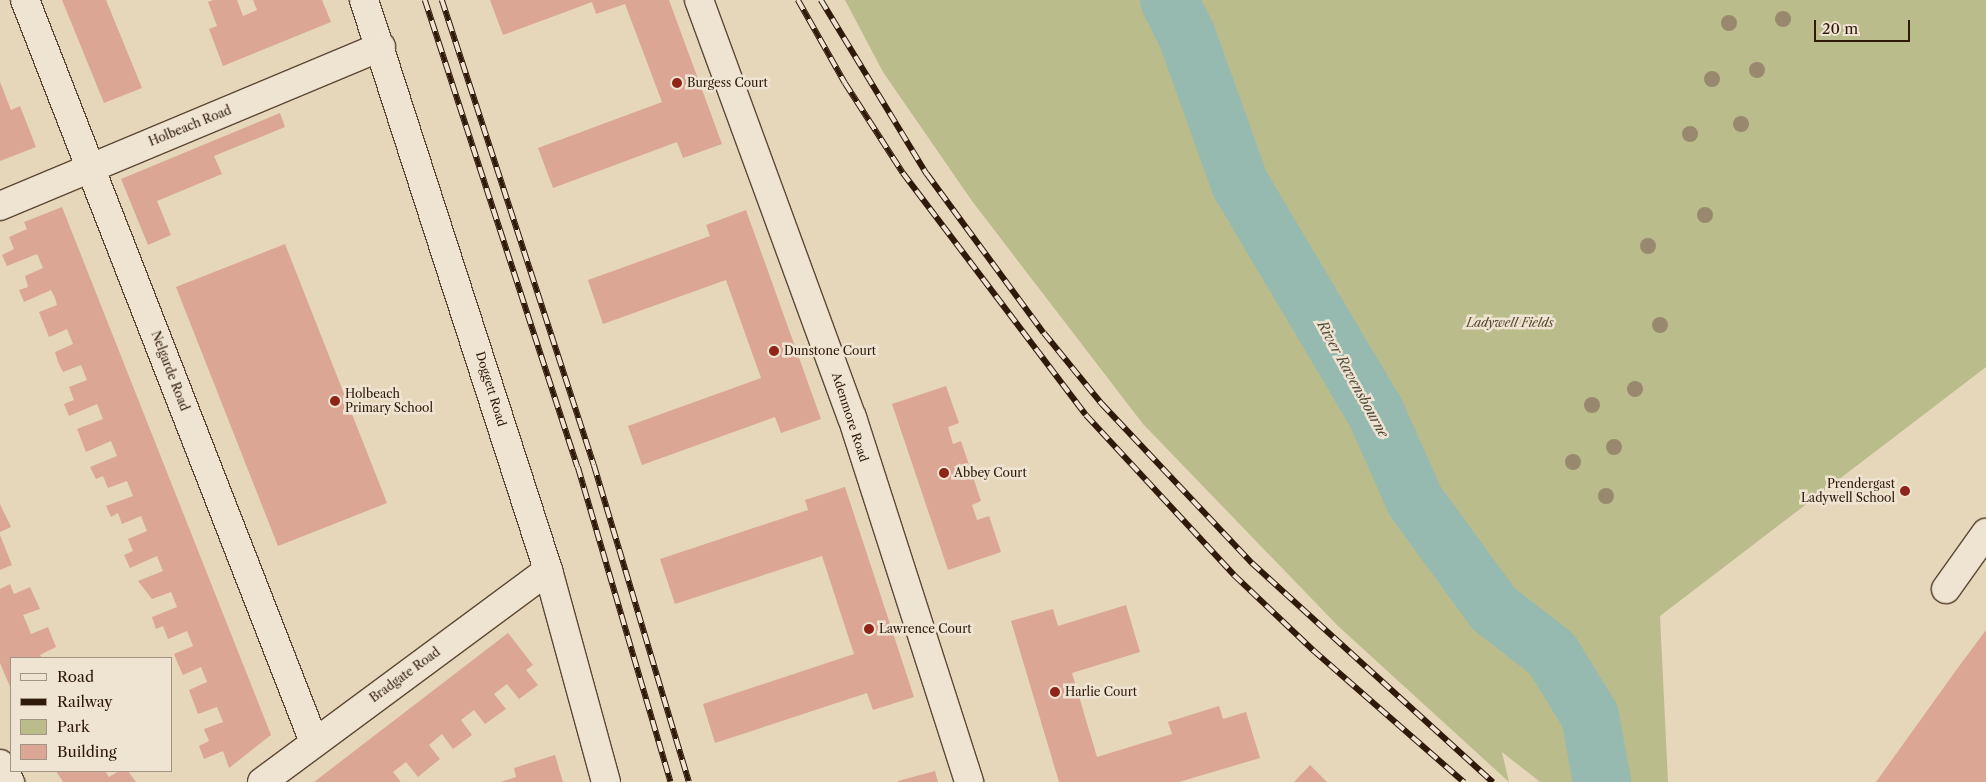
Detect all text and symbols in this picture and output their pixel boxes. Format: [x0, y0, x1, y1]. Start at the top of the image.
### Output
scale bar [1816, 10, 1912, 42]
text: 20 m [1822, 19, 1858, 38]
place label: Burgess Court [687, 76, 768, 90]
marker: Burgess Court [671, 77, 683, 89]
street label: Holbeach Road [147, 103, 233, 149]
park label: Ladywell Fields [1466, 316, 1554, 330]
water label: River Ravensbourne [1314, 318, 1392, 440]
street label: Nelgarde Road [148, 329, 192, 413]
place label: Dunstone Court [784, 344, 876, 358]
marker: Dunstone Court [768, 345, 780, 357]
street label: Doggett Road [473, 350, 509, 428]
street label: Adenmore Road [829, 370, 871, 464]
place label: Holbeach Primary School [345, 387, 433, 415]
marker: Holbeach Primary School [329, 395, 341, 407]
place label: Abbey Court [954, 466, 1027, 480]
marker: Abbey Court [938, 467, 950, 479]
place label: Prendergast Ladywell School [1801, 477, 1895, 505]
marker: Prendergast Ladywell School [1899, 485, 1911, 497]
place label: Lawrence Court [879, 622, 971, 636]
marker: Lawrence Court [863, 623, 875, 635]
street label: Bradgate Road [367, 645, 443, 705]
legend [10, 657, 172, 772]
text: Road [57, 667, 94, 686]
place label: Harlie Court [1065, 685, 1137, 699]
marker: Harlie Court [1049, 686, 1061, 698]
text: Railway [57, 692, 113, 711]
text: Park [57, 717, 90, 736]
text: Building [57, 742, 117, 761]

